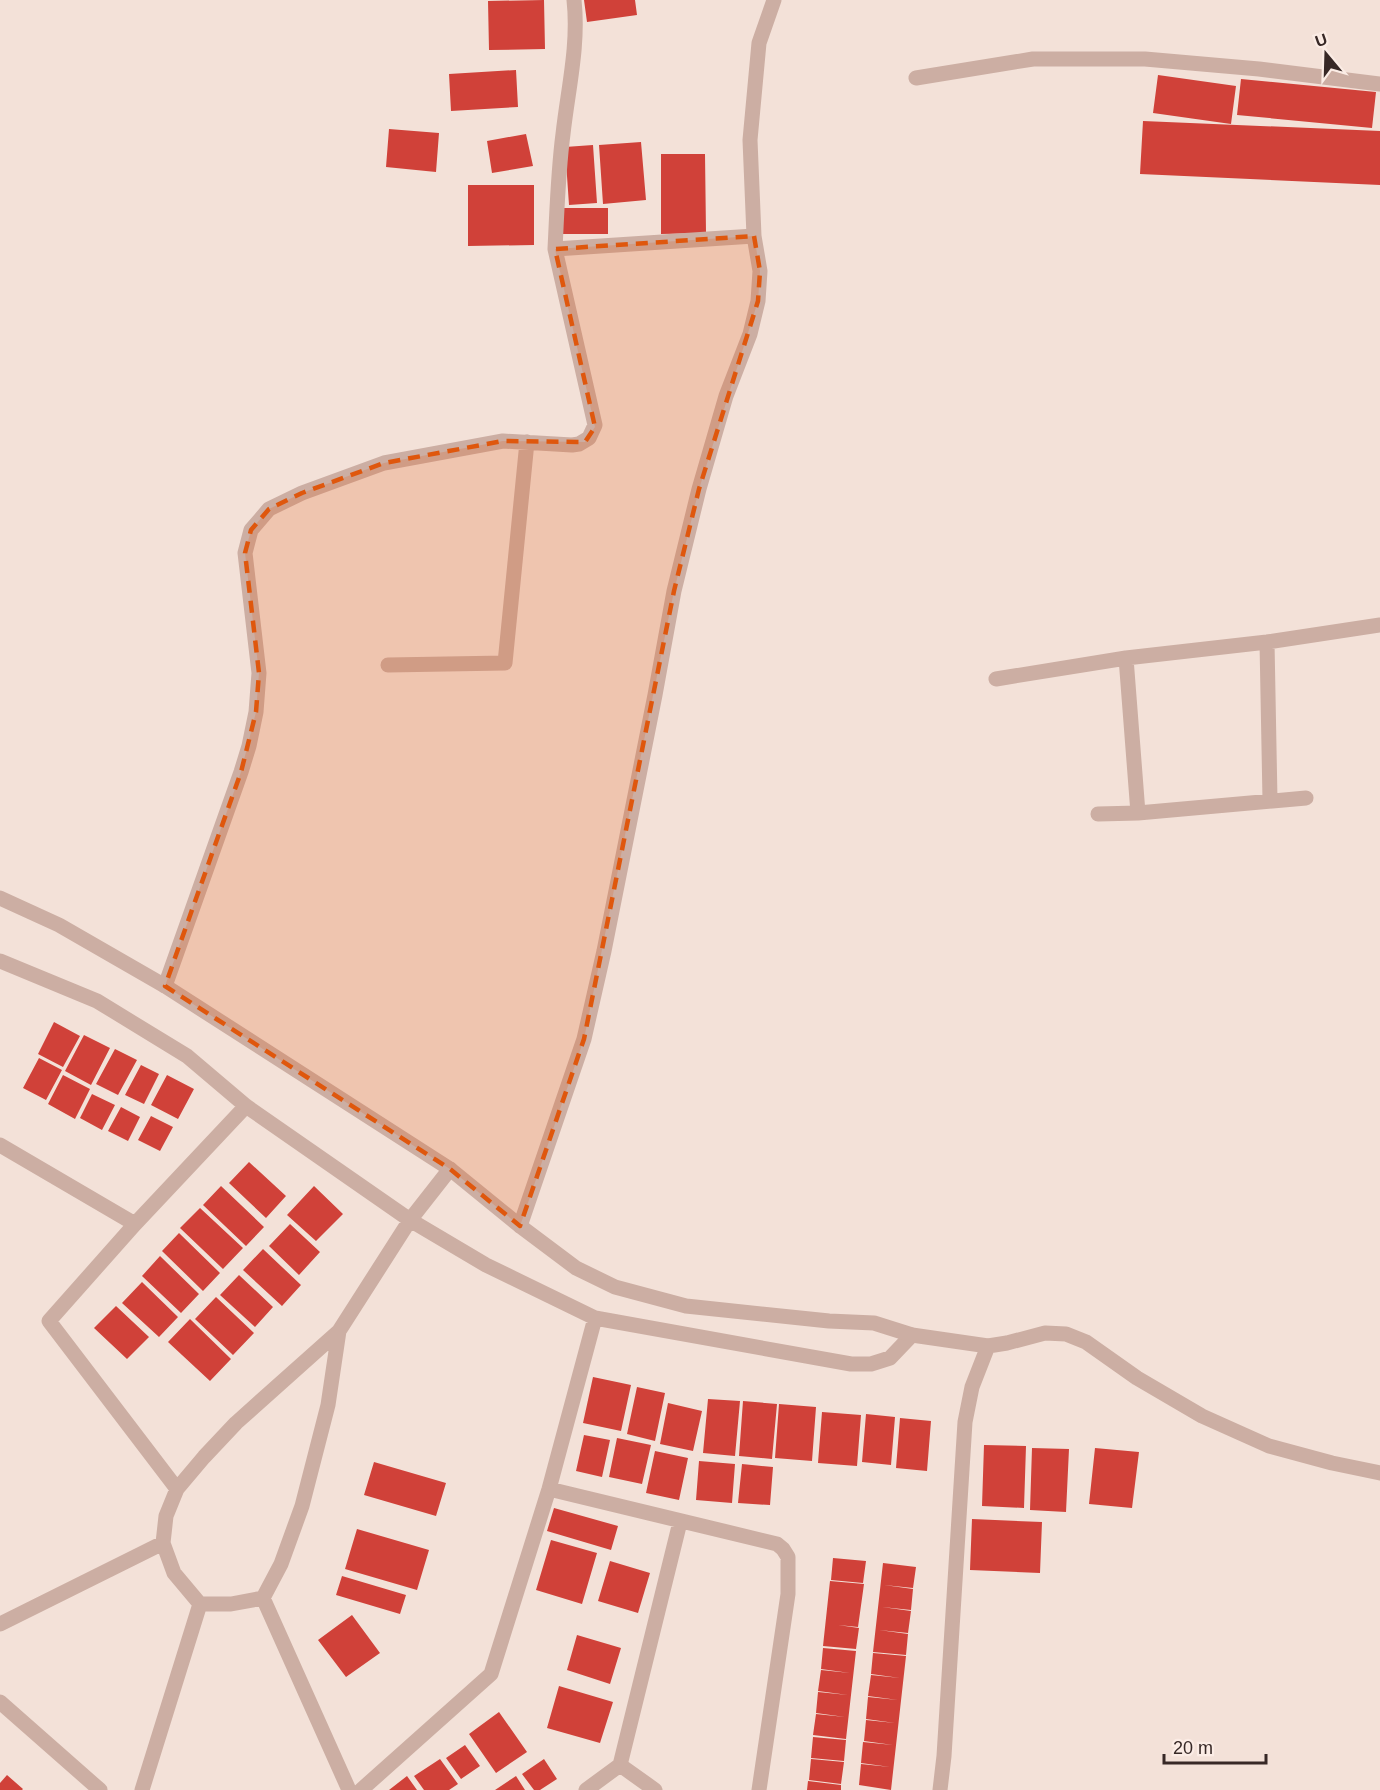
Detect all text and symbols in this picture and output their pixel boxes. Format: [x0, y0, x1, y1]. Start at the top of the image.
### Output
north arrow [1296, 24, 1356, 84]
text: U [1313, 30, 1330, 50]
scale bar [1164, 1727, 1266, 1765]
text: 20 m [1173, 1738, 1213, 1758]

